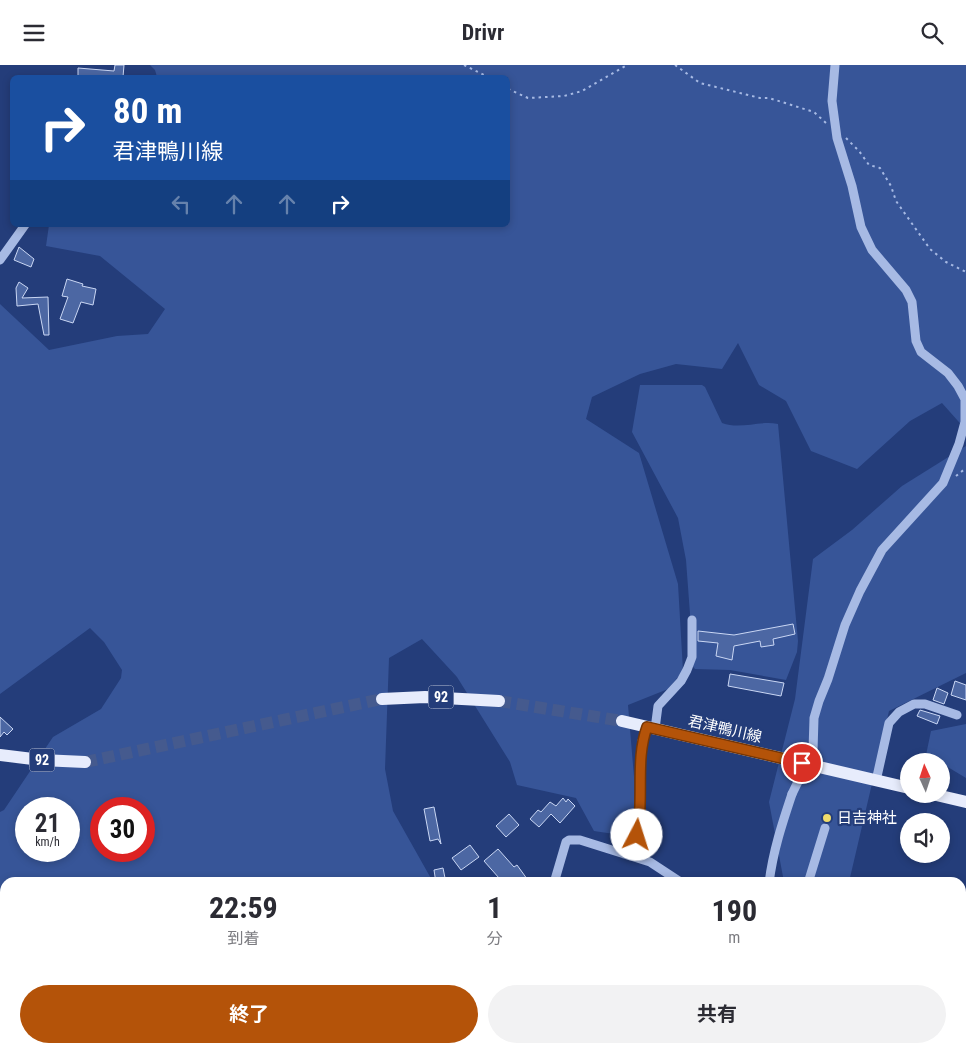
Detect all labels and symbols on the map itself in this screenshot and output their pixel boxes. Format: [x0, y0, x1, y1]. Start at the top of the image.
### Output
road number: 92 [428, 685, 454, 709]
street label: 君津鴨川線 [686, 712, 764, 746]
pin [781, 742, 823, 784]
road number: 92 [30, 749, 54, 771]
north arrow [900, 753, 950, 803]
speed limit sign: 30 [90, 797, 155, 862]
position arrow [610, 808, 662, 860]
place label: 日吉神社 [837, 809, 897, 827]
marker: 日吉神社 [821, 812, 833, 824]

